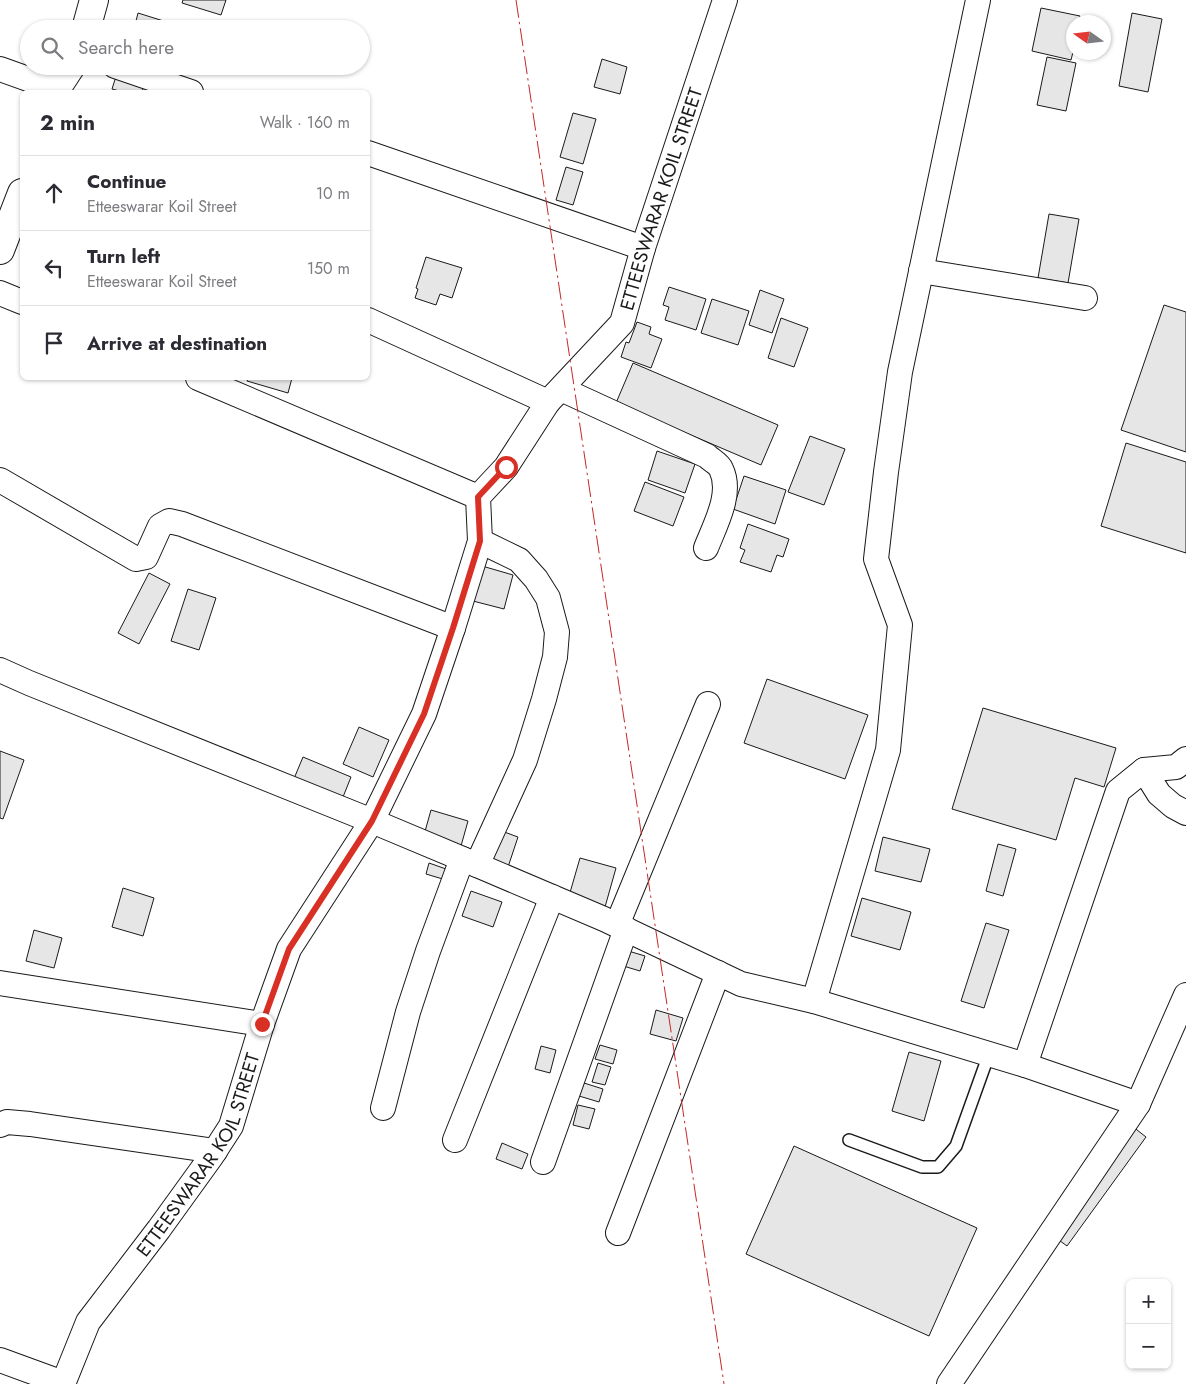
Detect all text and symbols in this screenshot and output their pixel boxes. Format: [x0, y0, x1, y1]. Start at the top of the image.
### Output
north arrow [1066, 15, 1111, 60]
search box [20, 20, 370, 75]
icon: search [38, 34, 66, 62]
text: Search here [78, 34, 174, 61]
street label: ETTEESWARAR KOIL STREET [613, 84, 709, 313]
text: 2 min [40, 108, 95, 138]
text: Walk · 160 m [260, 111, 350, 134]
text: Continue [87, 168, 166, 195]
icon: ahead [40, 179, 68, 207]
text: 10 m [316, 182, 350, 205]
text: Etteeswarar Koil Street [87, 195, 237, 218]
text: Turn left [87, 243, 160, 270]
icon: left [40, 254, 68, 282]
text: 150 m [307, 257, 350, 280]
text: Etteeswarar Koil Street [87, 270, 237, 293]
icon: arrive [40, 329, 68, 357]
text: Arrive at destination [87, 330, 267, 357]
route start [495, 456, 518, 479]
route end [251, 1013, 274, 1036]
street label: ETTEESWARAR KOIL STREET [129, 1050, 266, 1262]
map controls [1126, 1279, 1171, 1369]
button: + [1126, 1279, 1171, 1324]
button: − [1126, 1324, 1171, 1369]

